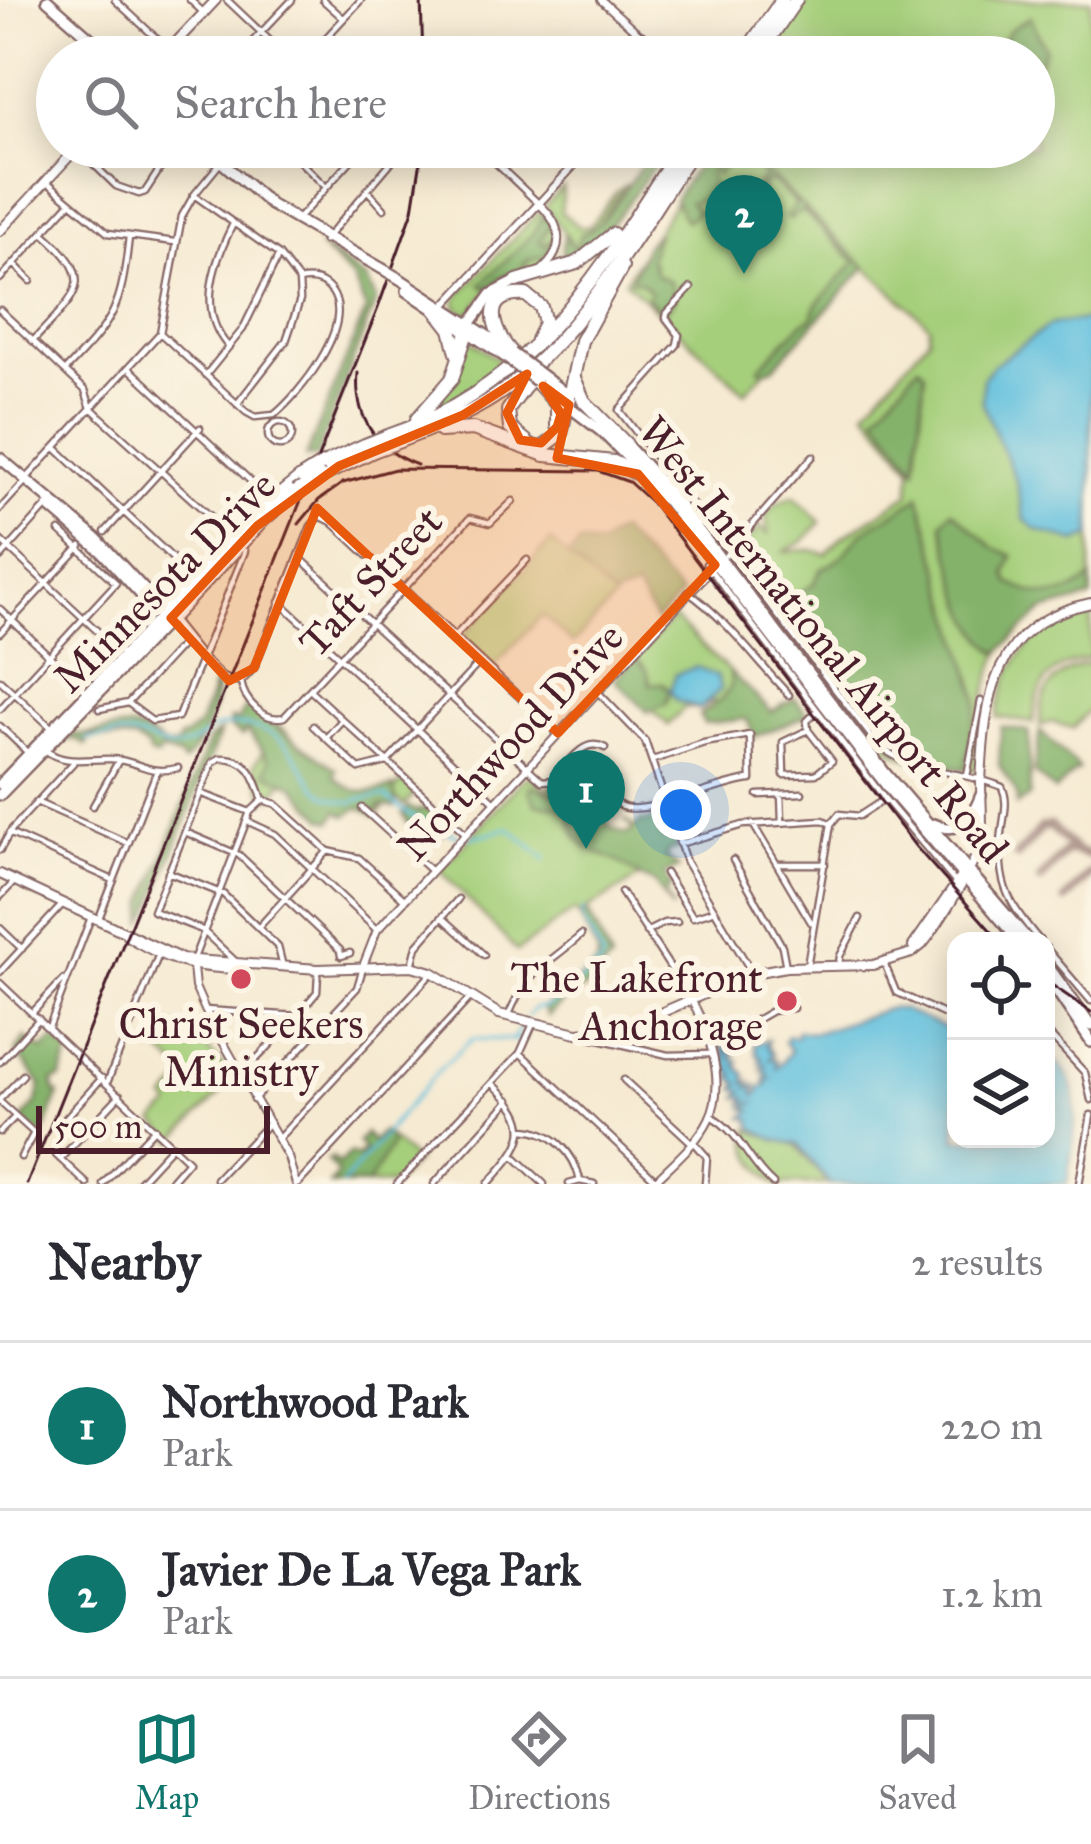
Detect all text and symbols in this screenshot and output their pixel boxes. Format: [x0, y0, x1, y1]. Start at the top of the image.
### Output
search box [36, 36, 1055, 168]
icon: search [78, 69, 144, 135]
text: Search here [174, 75, 387, 130]
pin: 2 [705, 175, 783, 274]
street label: West International Airport Road [627, 406, 1020, 873]
street label: Minnesota Drive [43, 460, 287, 704]
street label: Taft Street [288, 496, 453, 668]
street label: Northwood Drive [387, 612, 634, 872]
pin: 1 [547, 750, 625, 849]
your location [651, 780, 711, 840]
map controls [947, 932, 1055, 1148]
button: locate [947, 932, 1055, 1040]
place label: The Lakefront Anchorage [510, 952, 763, 1052]
marker: Christ Seekers Ministry [228, 966, 254, 992]
marker: The Lakefront Anchorage [774, 988, 800, 1014]
place label: Christ Seekers Ministry [118, 998, 364, 1098]
button: layers [947, 1040, 1055, 1148]
scale bar [36, 1100, 270, 1153]
text: 500 m [54, 1107, 143, 1147]
text: Nearby [48, 1231, 200, 1293]
text: 2 results [911, 1238, 1043, 1286]
text: Northwood Park [162, 1374, 468, 1429]
text: 1 [79, 1402, 95, 1450]
text: 220 m [941, 1402, 1043, 1450]
text: Park [162, 1429, 233, 1477]
text: Javier De La Vega Park [162, 1542, 581, 1597]
text: 2 [77, 1570, 97, 1618]
text: 1.2 km [941, 1570, 1043, 1618]
text: Park [162, 1597, 233, 1645]
tab: Map [134, 1706, 200, 1818]
tab: Directions [468, 1706, 610, 1818]
tab: Saved [879, 1706, 957, 1818]

